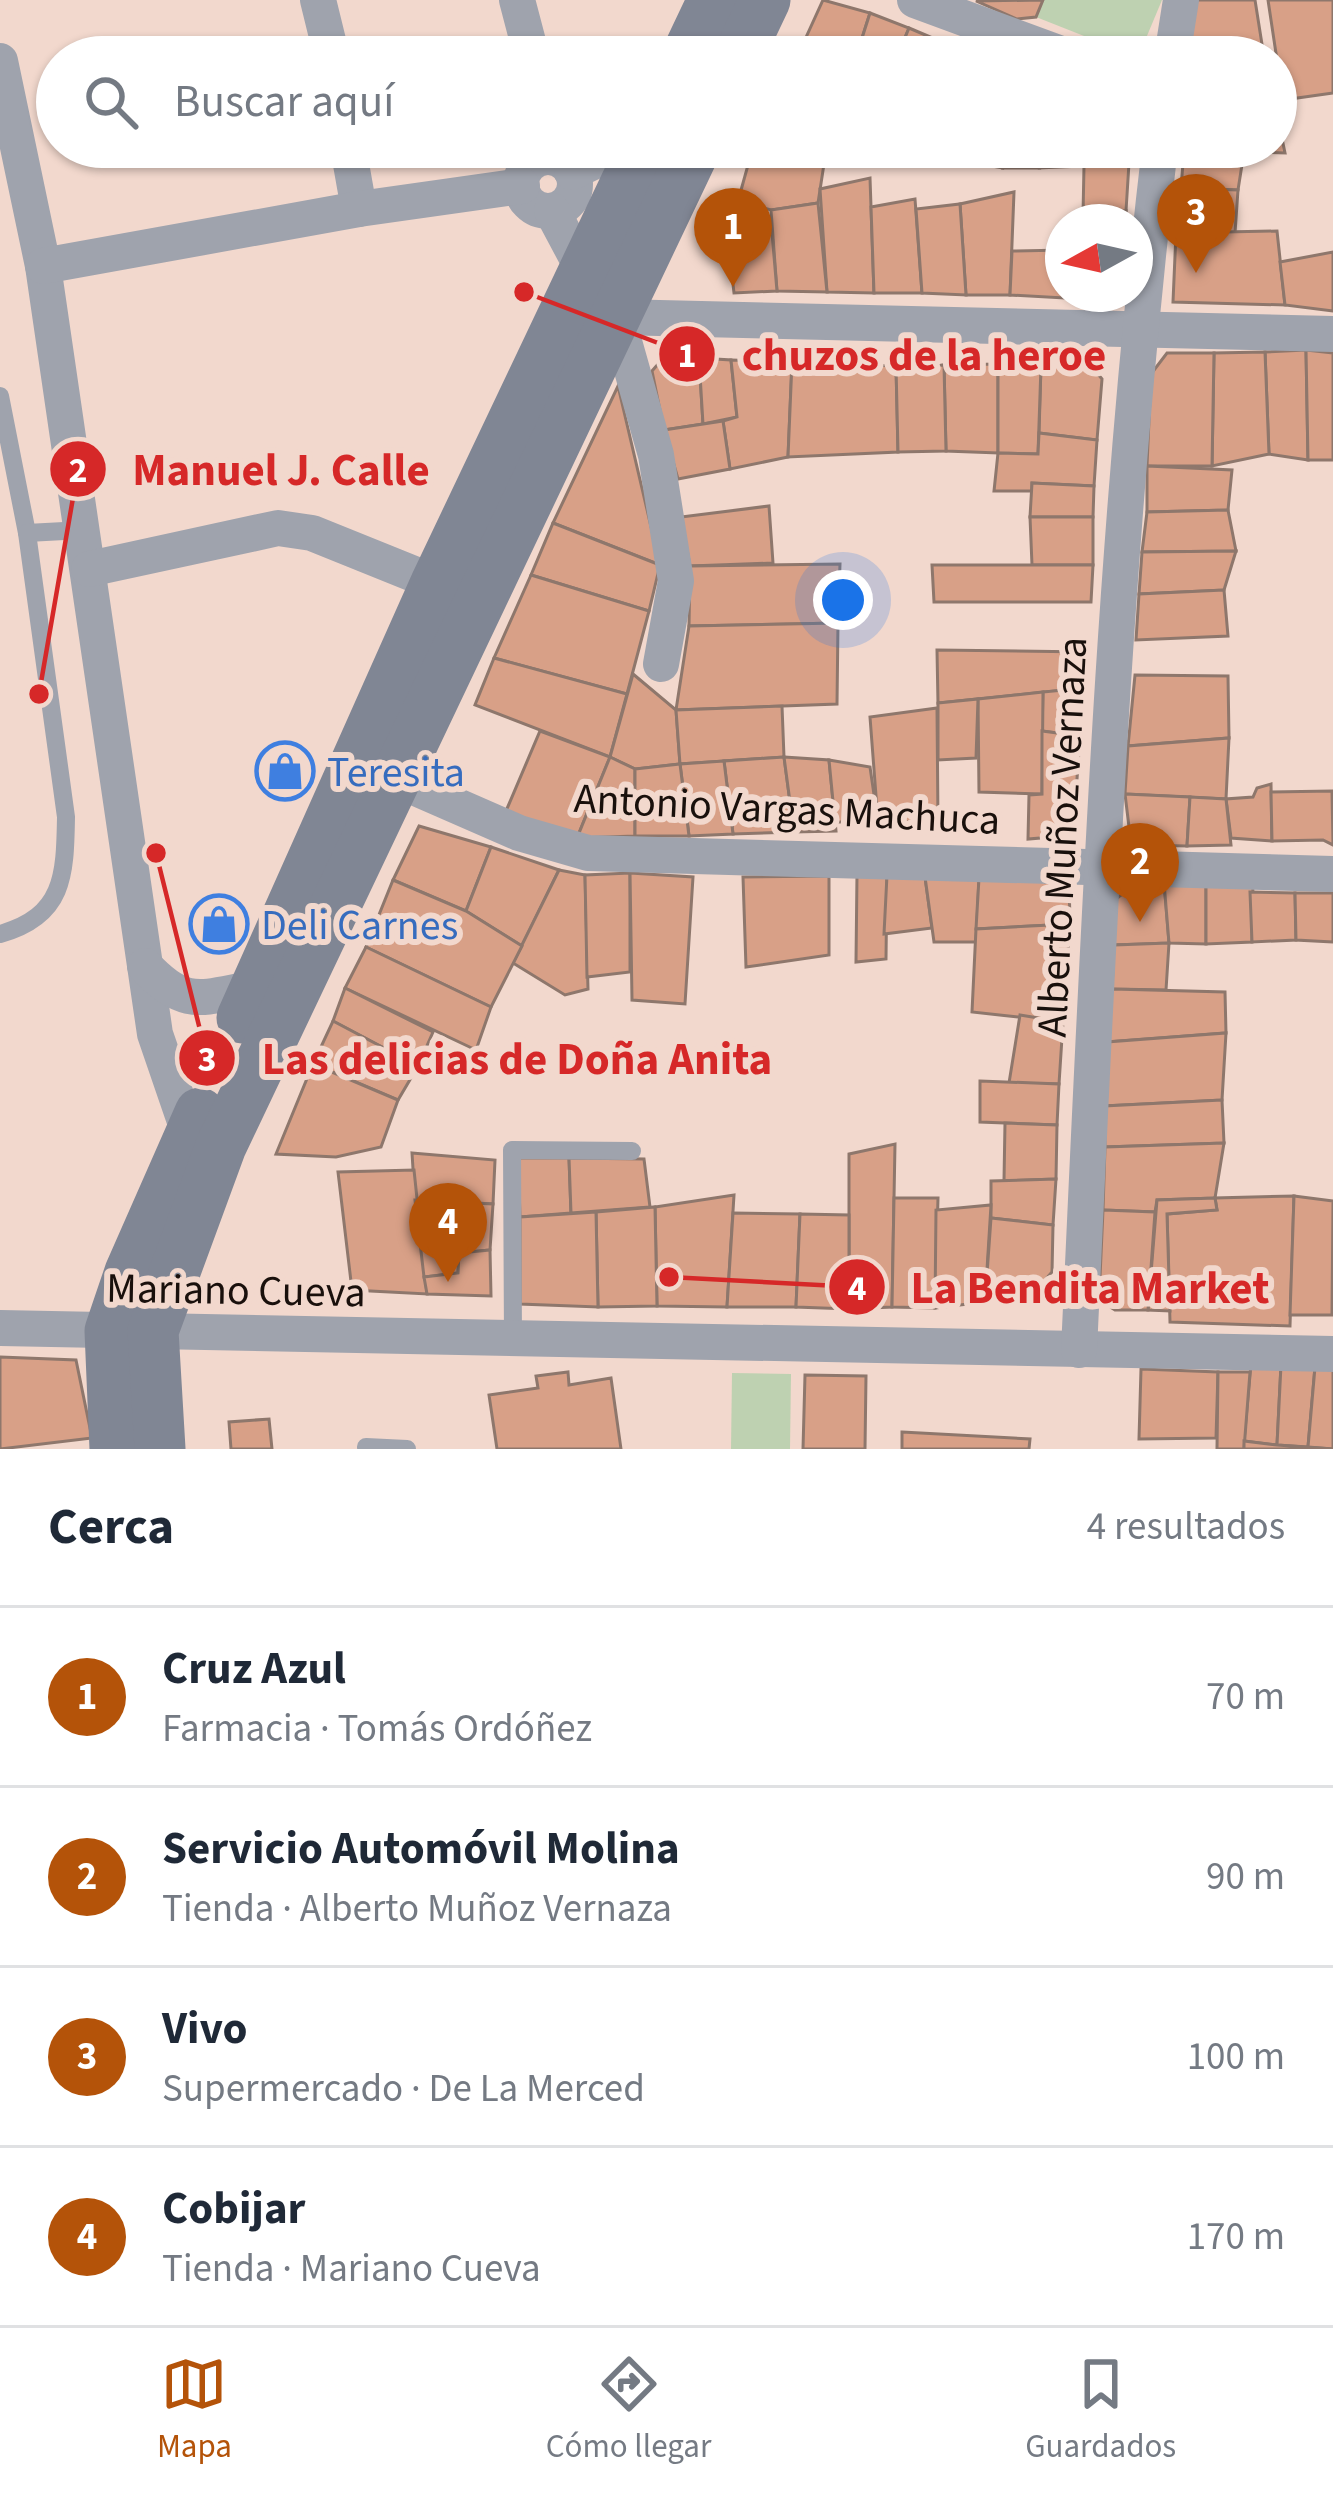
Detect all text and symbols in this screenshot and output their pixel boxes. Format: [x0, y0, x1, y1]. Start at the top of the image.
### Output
search box [36, 36, 1297, 168]
icon: search [78, 69, 144, 135]
text: Buscar aquí [174, 70, 394, 134]
pin: 3 [1157, 174, 1235, 273]
pin: 1 [694, 188, 772, 287]
north arrow [1045, 204, 1153, 312]
callout: chuzos de la heroe [657, 314, 1130, 395]
text: chuzos de la heroe [742, 324, 1106, 388]
text: 1 [677, 330, 697, 381]
callout: Manuel J. Calle [48, 429, 453, 510]
text: Manuel J. Calle [132, 439, 430, 503]
text: 2 [68, 445, 88, 496]
your location [813, 570, 873, 630]
street label: Alberto Muñoz Vernaza [1023, 635, 1103, 1039]
shop icon: Teresita [254, 740, 316, 802]
place label: Teresita [327, 743, 465, 803]
street label: Antonio Vargas Machuca [572, 769, 1002, 851]
pin: 2 [1101, 823, 1179, 922]
shop icon: Deli Carnes [188, 893, 250, 955]
place label: Deli Carnes [261, 896, 458, 956]
callout: Las delicias de Doña Anita [177, 1018, 796, 1099]
text: Las delicias de Doña Anita [262, 1028, 772, 1092]
text: 3 [197, 1034, 217, 1085]
pin: 4 [409, 1183, 487, 1282]
callout: La Bendita Market [827, 1247, 1294, 1328]
text: La Bendita Market [911, 1257, 1269, 1321]
street label: Mariano Cueva [106, 1259, 366, 1323]
text: 4 [847, 1263, 867, 1314]
text: Cerca [48, 1491, 174, 1563]
text: 4 resultados [1087, 1499, 1285, 1555]
text: Cruz Azul [162, 1637, 346, 1701]
text: 1 [77, 1669, 97, 1725]
text: 70 m [1206, 1669, 1285, 1725]
text: Farmacia · Tomás Ordóñez [162, 1701, 592, 1757]
text: Servicio Automóvil Molina [162, 1817, 680, 1881]
text: 2 [77, 1849, 97, 1905]
text: 90 m [1206, 1849, 1285, 1905]
text: Tienda · Alberto Muñoz Vernaza [162, 1881, 672, 1937]
text: Vivo [162, 1997, 248, 2061]
text: 3 [77, 2029, 97, 2085]
text: 100 m [1187, 2029, 1285, 2085]
text: Supermercado · De La Merced [162, 2061, 645, 2117]
text: Cobijar [162, 2177, 306, 2241]
text: 4 [77, 2209, 97, 2265]
text: 170 m [1187, 2209, 1285, 2265]
text: Tienda · Mariano Cueva [162, 2241, 541, 2297]
tab: Mapa [157, 2351, 232, 2470]
tab: Cómo llegar [546, 2351, 711, 2470]
tab: Guardados [1025, 2351, 1176, 2470]

